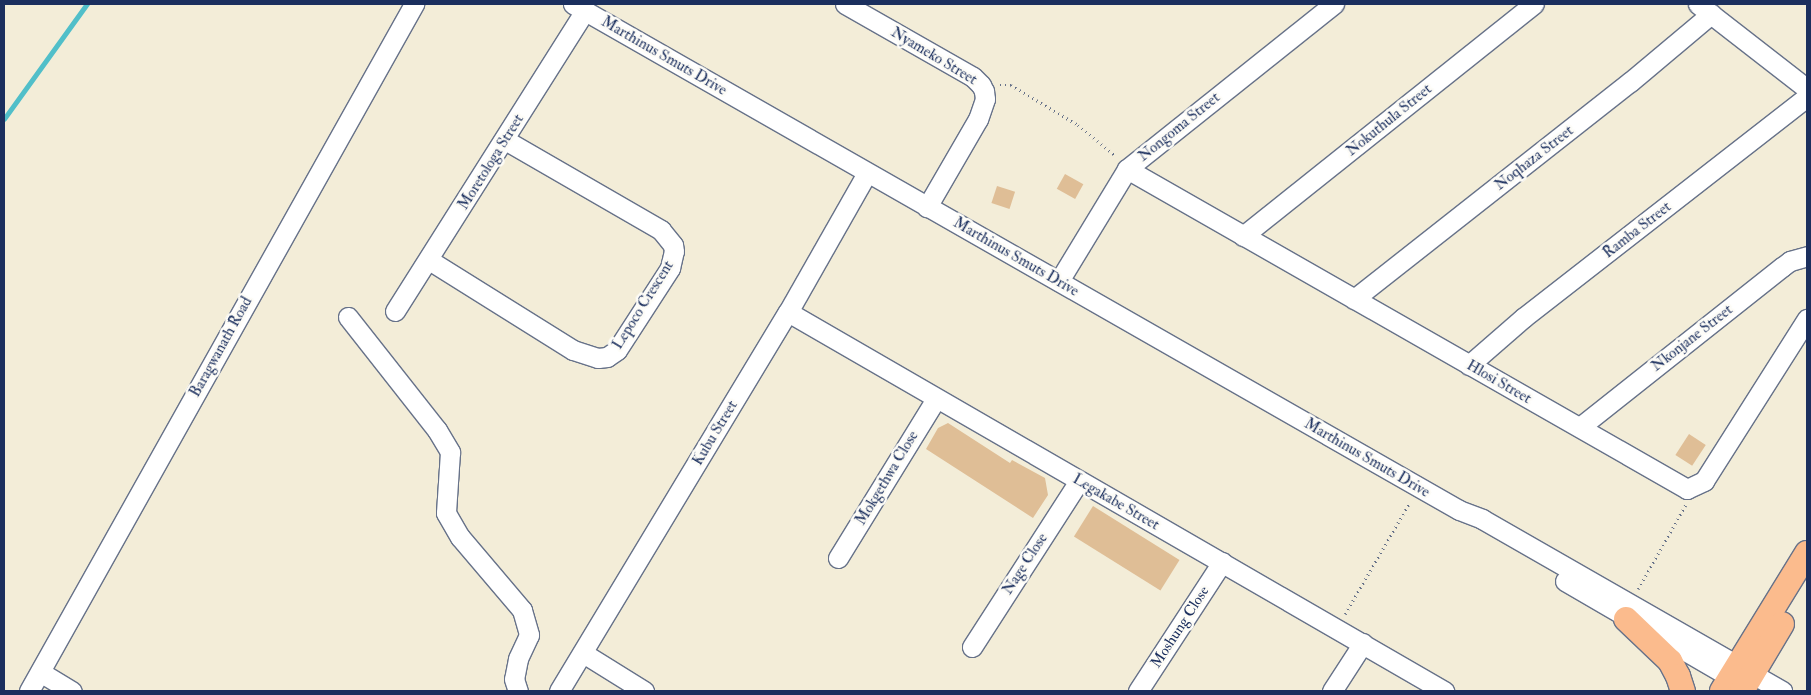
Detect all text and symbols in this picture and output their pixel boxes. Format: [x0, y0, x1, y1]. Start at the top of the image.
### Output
street label: Marthinus Smuts Drive [598, 13, 730, 99]
street label: Nyameko Street [888, 23, 980, 89]
street label: Nokuthula Street [1343, 80, 1435, 160]
street label: Nongoma Street [1135, 89, 1223, 165]
street label: Moretologa Street [454, 111, 528, 213]
street label: Noqhaza Street [1491, 122, 1577, 194]
street label: Ramba Street [1599, 198, 1675, 262]
street label: Marthinus Smuts Drive [950, 214, 1082, 300]
street label: Lepoco Crescent [609, 257, 677, 353]
street label: Baragwanath Road [186, 294, 256, 400]
street label: Nkonjane Street [1648, 301, 1736, 375]
street label: Hlosi Street [1463, 356, 1535, 408]
street label: Kubu Street [689, 397, 741, 469]
street label: Marthinus Smuts Drive [1301, 415, 1433, 501]
street label: Mokgethwa Close [852, 428, 922, 528]
street label: Legakabe Street [1070, 470, 1162, 534]
street label: Nage Close [999, 530, 1051, 598]
street label: Moshung Close [1147, 583, 1213, 671]

